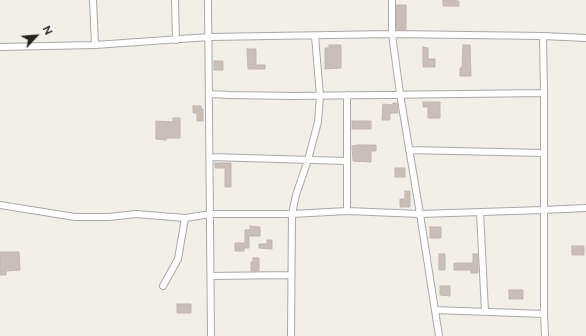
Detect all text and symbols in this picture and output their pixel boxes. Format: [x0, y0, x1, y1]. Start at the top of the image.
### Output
north arrow [16, 16, 56, 56]
text: N [40, 24, 55, 37]

